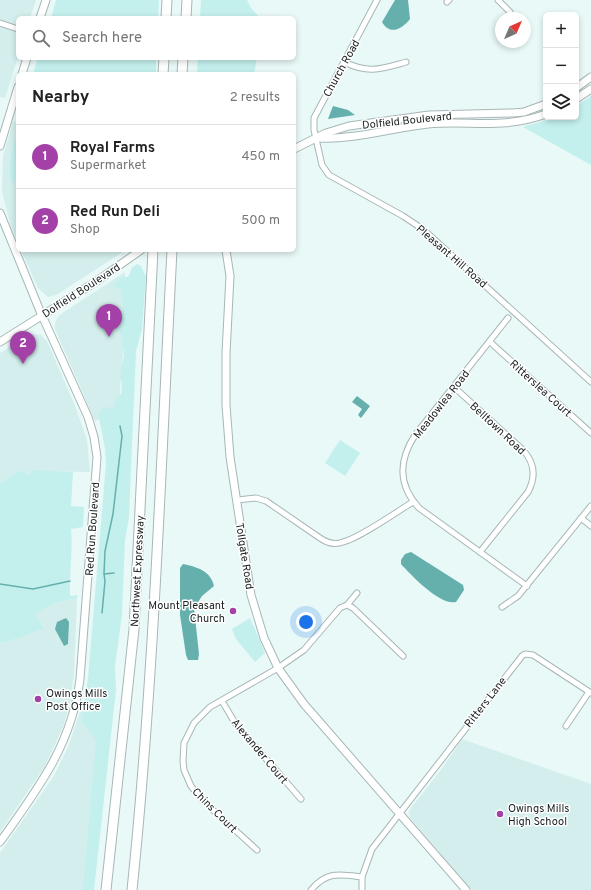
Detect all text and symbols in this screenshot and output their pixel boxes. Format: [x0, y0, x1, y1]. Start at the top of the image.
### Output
north arrow [495, 12, 531, 48]
map controls [543, 12, 579, 120]
button: + [543, 12, 579, 48]
search box [16, 16, 296, 60]
icon: search [30, 27, 52, 49]
text: Search here [62, 29, 142, 48]
street label: Church Road [320, 37, 363, 100]
button: − [543, 48, 579, 84]
button: layers [543, 84, 579, 120]
text: Nearby [32, 87, 89, 109]
text: 2 results [230, 90, 280, 106]
street label: Dolfield Boulevard [362, 109, 453, 133]
text: Royal Farms [70, 139, 155, 158]
text: 1 [42, 149, 48, 165]
text: 450 m [241, 149, 280, 165]
text: Supermarket [70, 158, 146, 174]
text: Red Run Deli [70, 203, 160, 222]
text: 2 [41, 213, 49, 229]
text: 500 m [241, 213, 280, 229]
text: Shop [70, 222, 100, 238]
street label: Pleasant Hill Road [413, 222, 490, 291]
street label: Dolfield Boulevard [40, 260, 123, 321]
pin: 1 [96, 304, 122, 337]
pin: 2 [10, 331, 36, 364]
street label: Ritterslea Court [506, 357, 574, 420]
street label: Meadowlea Road [411, 367, 473, 442]
street label: Belltown Road [467, 399, 528, 458]
street label: Red Run Boulevard [83, 482, 103, 576]
street label: Northwest Expressway [128, 515, 148, 627]
street label: Tollgate Road [232, 522, 256, 590]
place label: Mount Pleasant Church [148, 599, 225, 626]
marker: Mount Pleasant Church [228, 606, 238, 616]
your location [296, 612, 316, 632]
street label: Ritters Lane [462, 674, 510, 731]
place label: Owings Mills Post Office [46, 687, 107, 714]
marker: Owings Mills Post Office [33, 694, 43, 704]
street label: Alexander Court [228, 716, 291, 787]
street label: Chins Court [189, 785, 240, 836]
place label: Owings Mills High School [508, 802, 569, 829]
marker: Owings Mills High School [495, 809, 505, 819]

